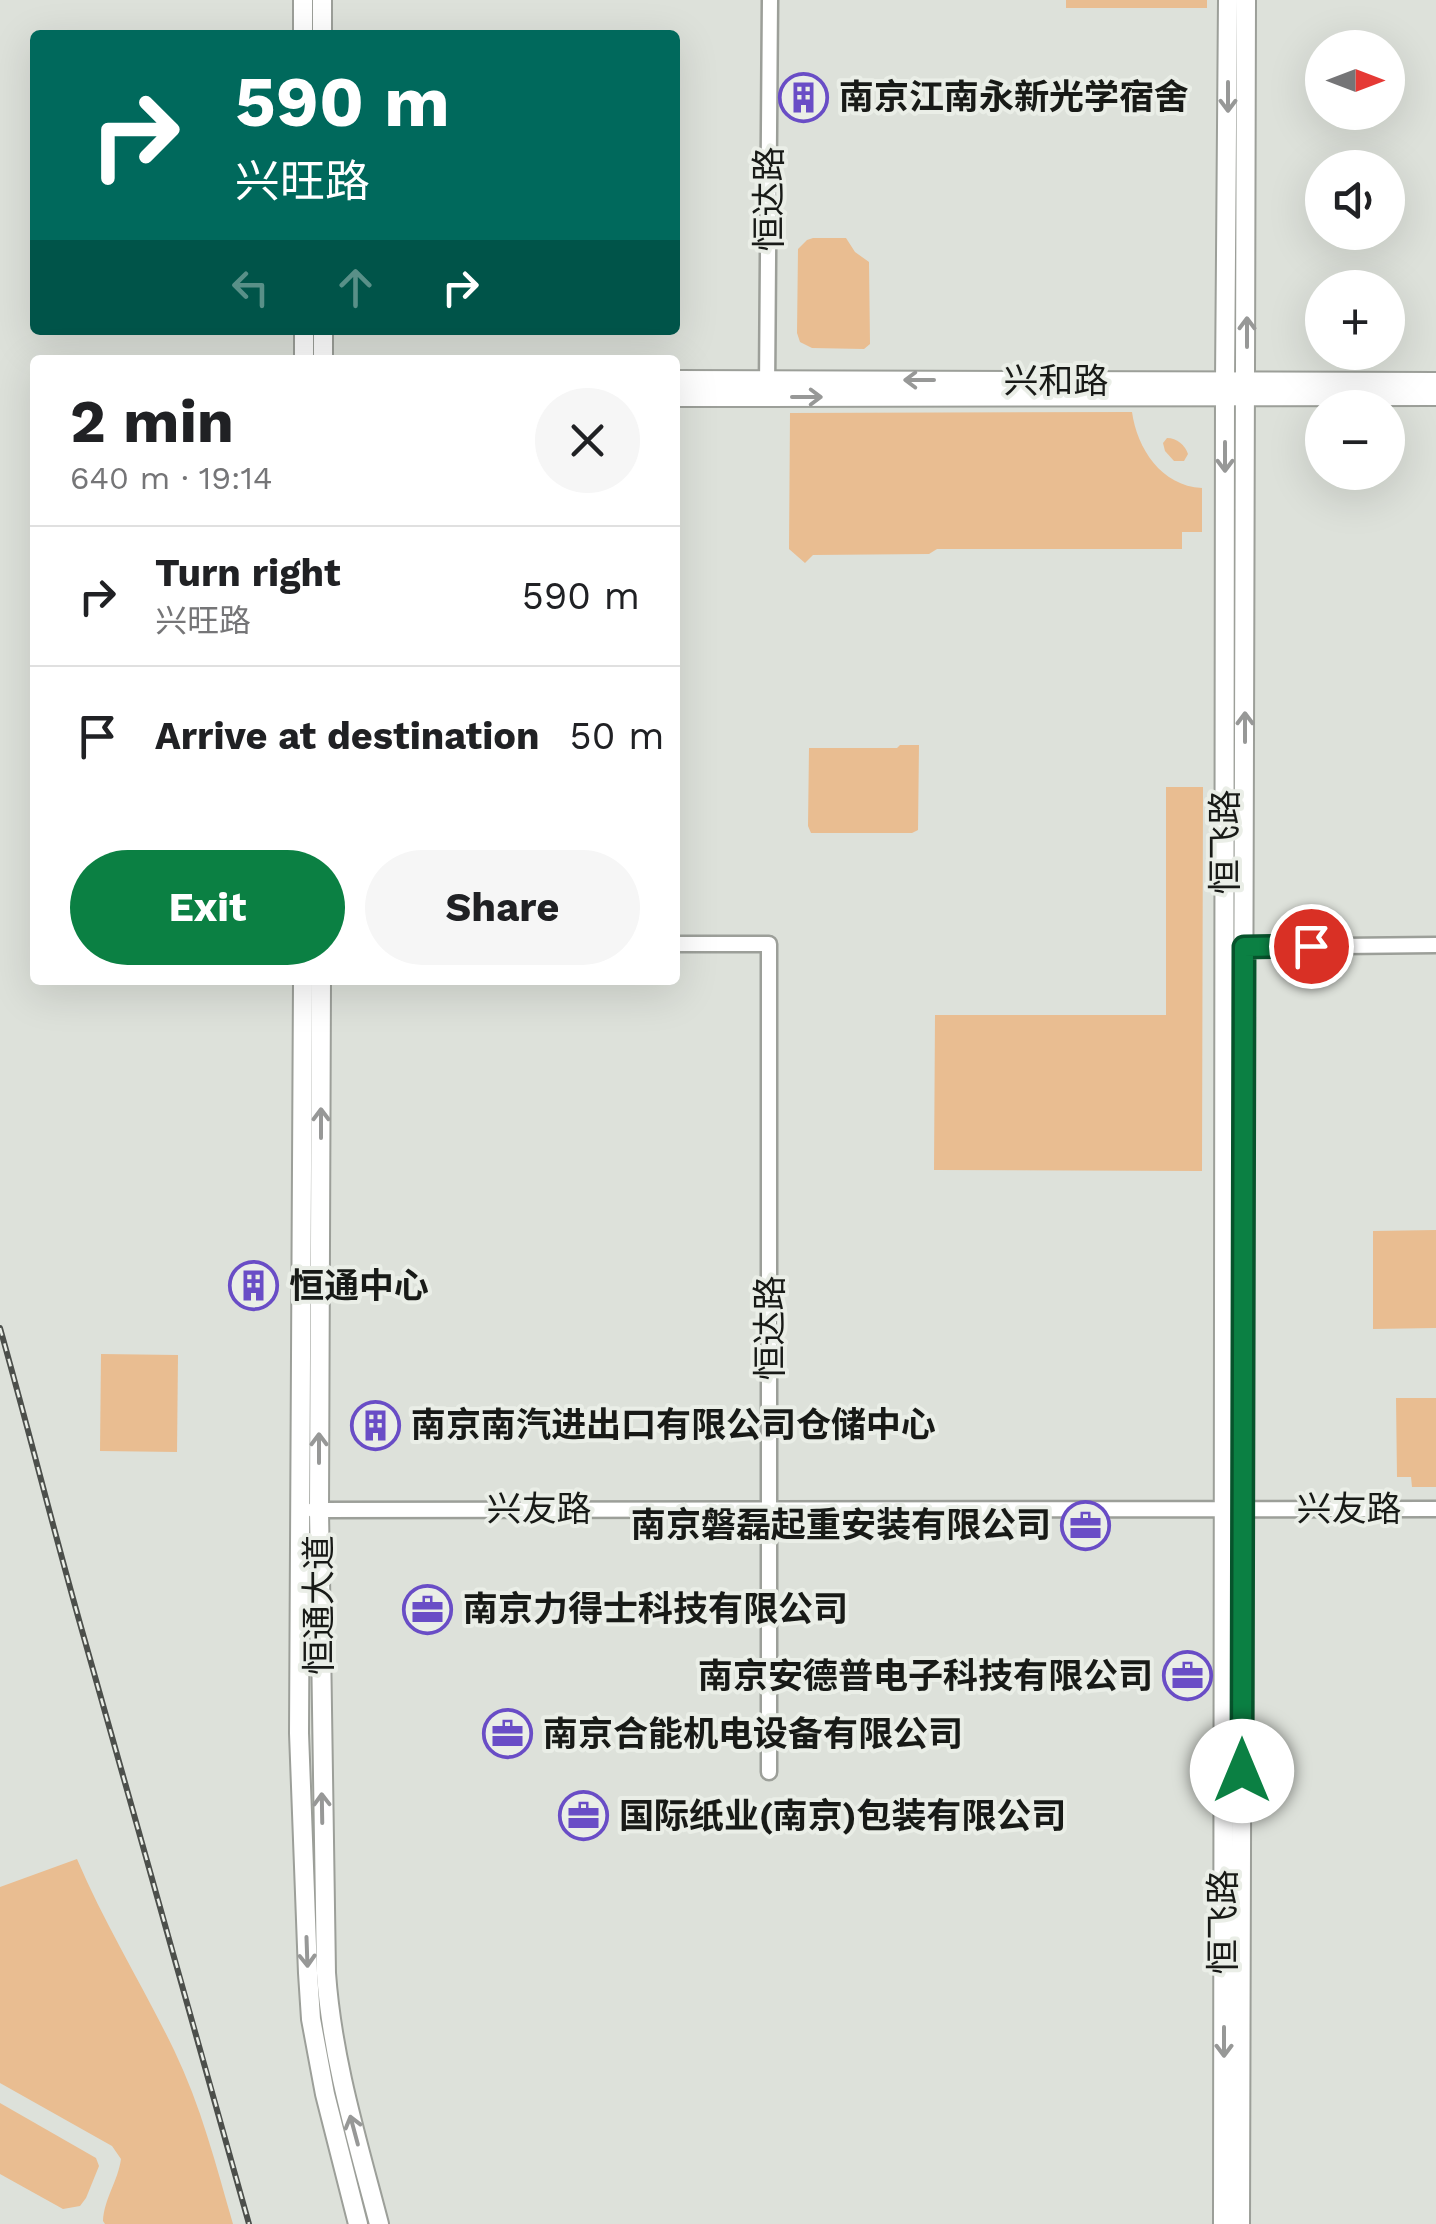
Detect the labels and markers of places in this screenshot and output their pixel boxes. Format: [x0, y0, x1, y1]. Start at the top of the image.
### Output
building icon: 南京江南永新光学宿舍 [778, 71, 830, 123]
place label: 南京江南永新光学宿舍 [839, 76, 1189, 118]
pin [1269, 904, 1354, 989]
building icon: 恒通中心 [228, 1260, 280, 1312]
place label: 恒通中心 [289, 1265, 429, 1307]
building icon: 南京南汽进出口有限公司仓储中心 [350, 1399, 402, 1451]
place label: 南京南汽进出口有限公司仓储中心 [411, 1404, 936, 1446]
office icon: 南京磐磊起重安装有限公司 [1060, 1499, 1112, 1551]
place label: 南京磐磊起重安装有限公司 [631, 1504, 1051, 1546]
office icon: 南京力得士科技有限公司 [402, 1583, 454, 1635]
place label: 南京力得士科技有限公司 [463, 1588, 848, 1630]
office icon: 南京安德普电子科技有限公司 [1162, 1650, 1214, 1702]
place label: 南京安德普电子科技有限公司 [698, 1655, 1153, 1697]
office icon: 南京合能机电设备有限公司 [482, 1708, 534, 1760]
place label: 南京合能机电设备有限公司 [543, 1713, 963, 1755]
office icon: 国际纸业(南京)包装有限公司 [558, 1790, 610, 1842]
place label: 国际纸业(南京)包装有限公司 [619, 1795, 1066, 1837]

